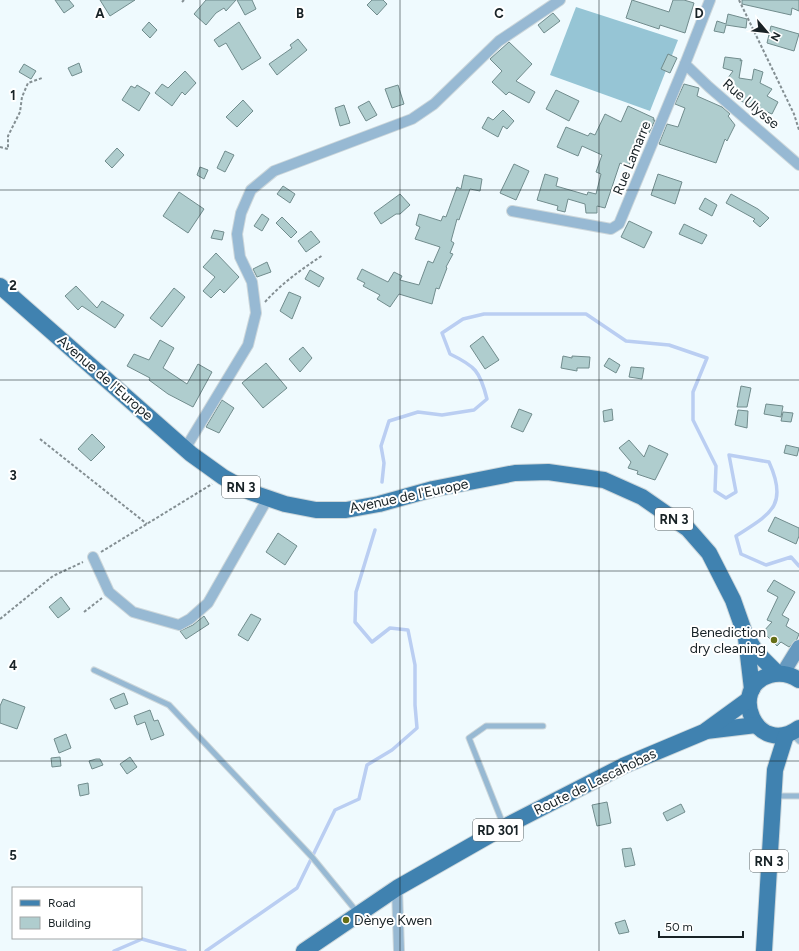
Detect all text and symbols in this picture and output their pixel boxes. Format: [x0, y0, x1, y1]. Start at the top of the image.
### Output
text: A [95, 6, 105, 21]
text: B [296, 6, 304, 21]
text: C [494, 6, 504, 21]
text: D [694, 6, 704, 21]
north arrow [747, 12, 787, 52]
text: N [768, 30, 783, 43]
street label: Rue Ulysse [719, 75, 783, 133]
text: 1 [10, 88, 16, 103]
street label: Rue Lamarre [609, 118, 655, 197]
text: 2 [9, 278, 17, 293]
street label: Avenue de l'Europe [54, 332, 156, 424]
text: 3 [9, 468, 17, 483]
street label: Avenue de l'Europe [348, 475, 470, 517]
road number: RN 3 [222, 476, 260, 498]
road number: RN 3 [655, 508, 693, 530]
place label: Benediction dry cleaning [690, 624, 766, 657]
marker: Benediction dry cleaning [769, 635, 779, 645]
text: 4 [9, 658, 17, 673]
street label: Route de Lascahobas [531, 745, 659, 819]
road number: RD 301 [473, 819, 523, 841]
text: 5 [9, 848, 17, 863]
road number: RN 3 [750, 850, 788, 872]
legend [12, 887, 142, 939]
text: Road [48, 896, 76, 910]
place label: Dènye Kwen [354, 912, 432, 929]
scale bar [659, 913, 743, 939]
marker: Dènye Kwen [341, 915, 351, 925]
text: Building [48, 916, 91, 930]
text: 50 m [665, 920, 693, 934]

